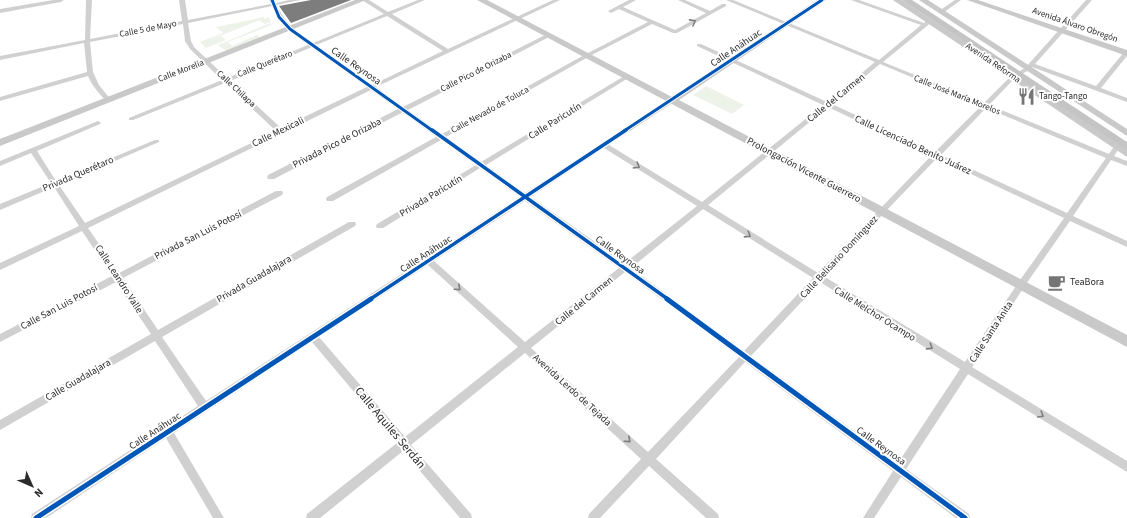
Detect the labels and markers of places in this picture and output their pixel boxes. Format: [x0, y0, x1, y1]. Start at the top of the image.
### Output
restaurant icon: Tango-Tango [1016, 86, 1036, 106]
place label: Tango-Tango [1039, 90, 1087, 103]
cafe icon: TeaBora [1047, 272, 1067, 292]
place label: TeaBora [1070, 275, 1104, 289]

